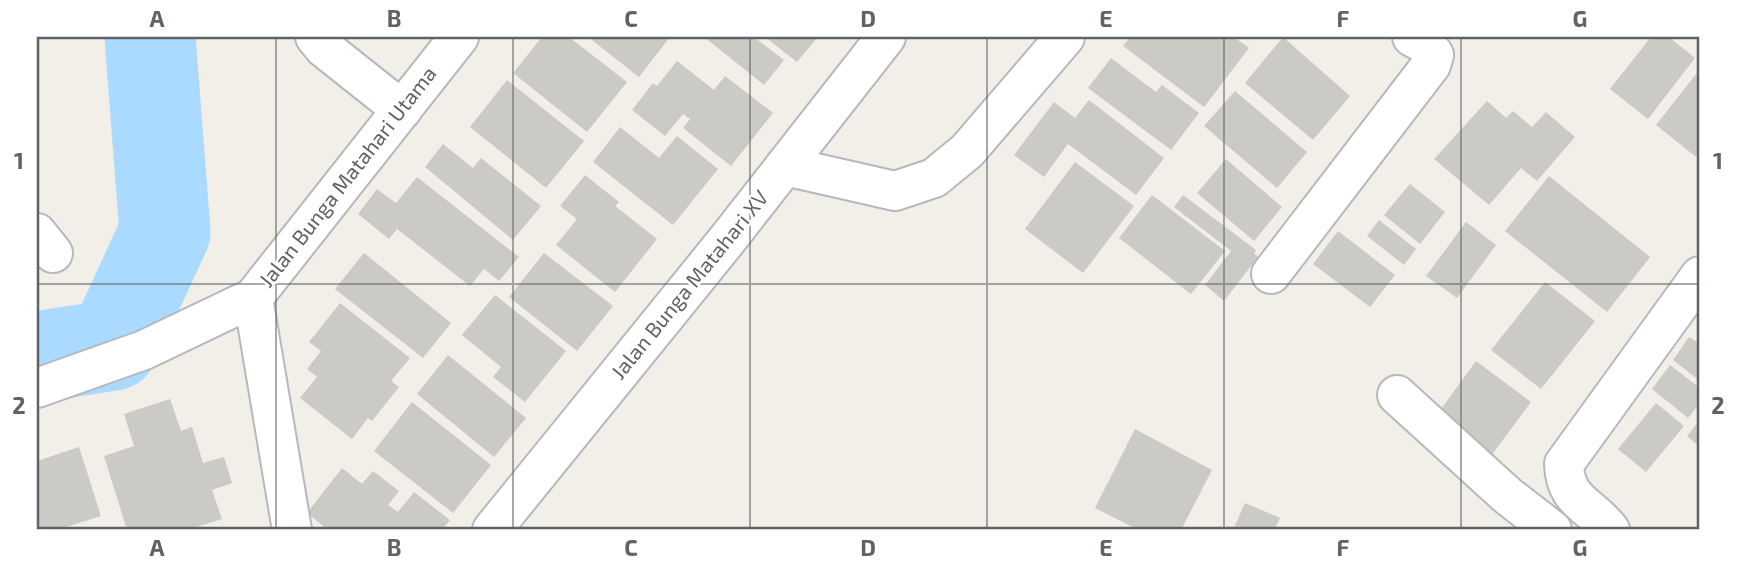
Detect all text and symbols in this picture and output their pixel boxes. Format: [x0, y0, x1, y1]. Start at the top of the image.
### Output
text: A [149, 4, 165, 32]
text: B [387, 4, 401, 32]
text: C [624, 4, 638, 32]
text: D [860, 4, 876, 32]
text: E [1099, 4, 1113, 32]
text: F [1337, 4, 1350, 32]
text: G [1573, 4, 1587, 32]
street label: Jalan Bunga Matahari Utama [253, 61, 441, 291]
text: 1 [14, 146, 24, 174]
text: 1 [1713, 146, 1723, 174]
street label: Jalan Bunga Matahari XV [605, 185, 773, 383]
text: 2 [12, 391, 26, 419]
text: 2 [1711, 391, 1725, 419]
text: A [149, 533, 165, 561]
text: B [387, 533, 401, 561]
text: C [624, 533, 638, 561]
text: D [860, 533, 876, 561]
text: E [1099, 533, 1113, 561]
text: F [1337, 533, 1350, 561]
text: G [1573, 533, 1587, 561]

